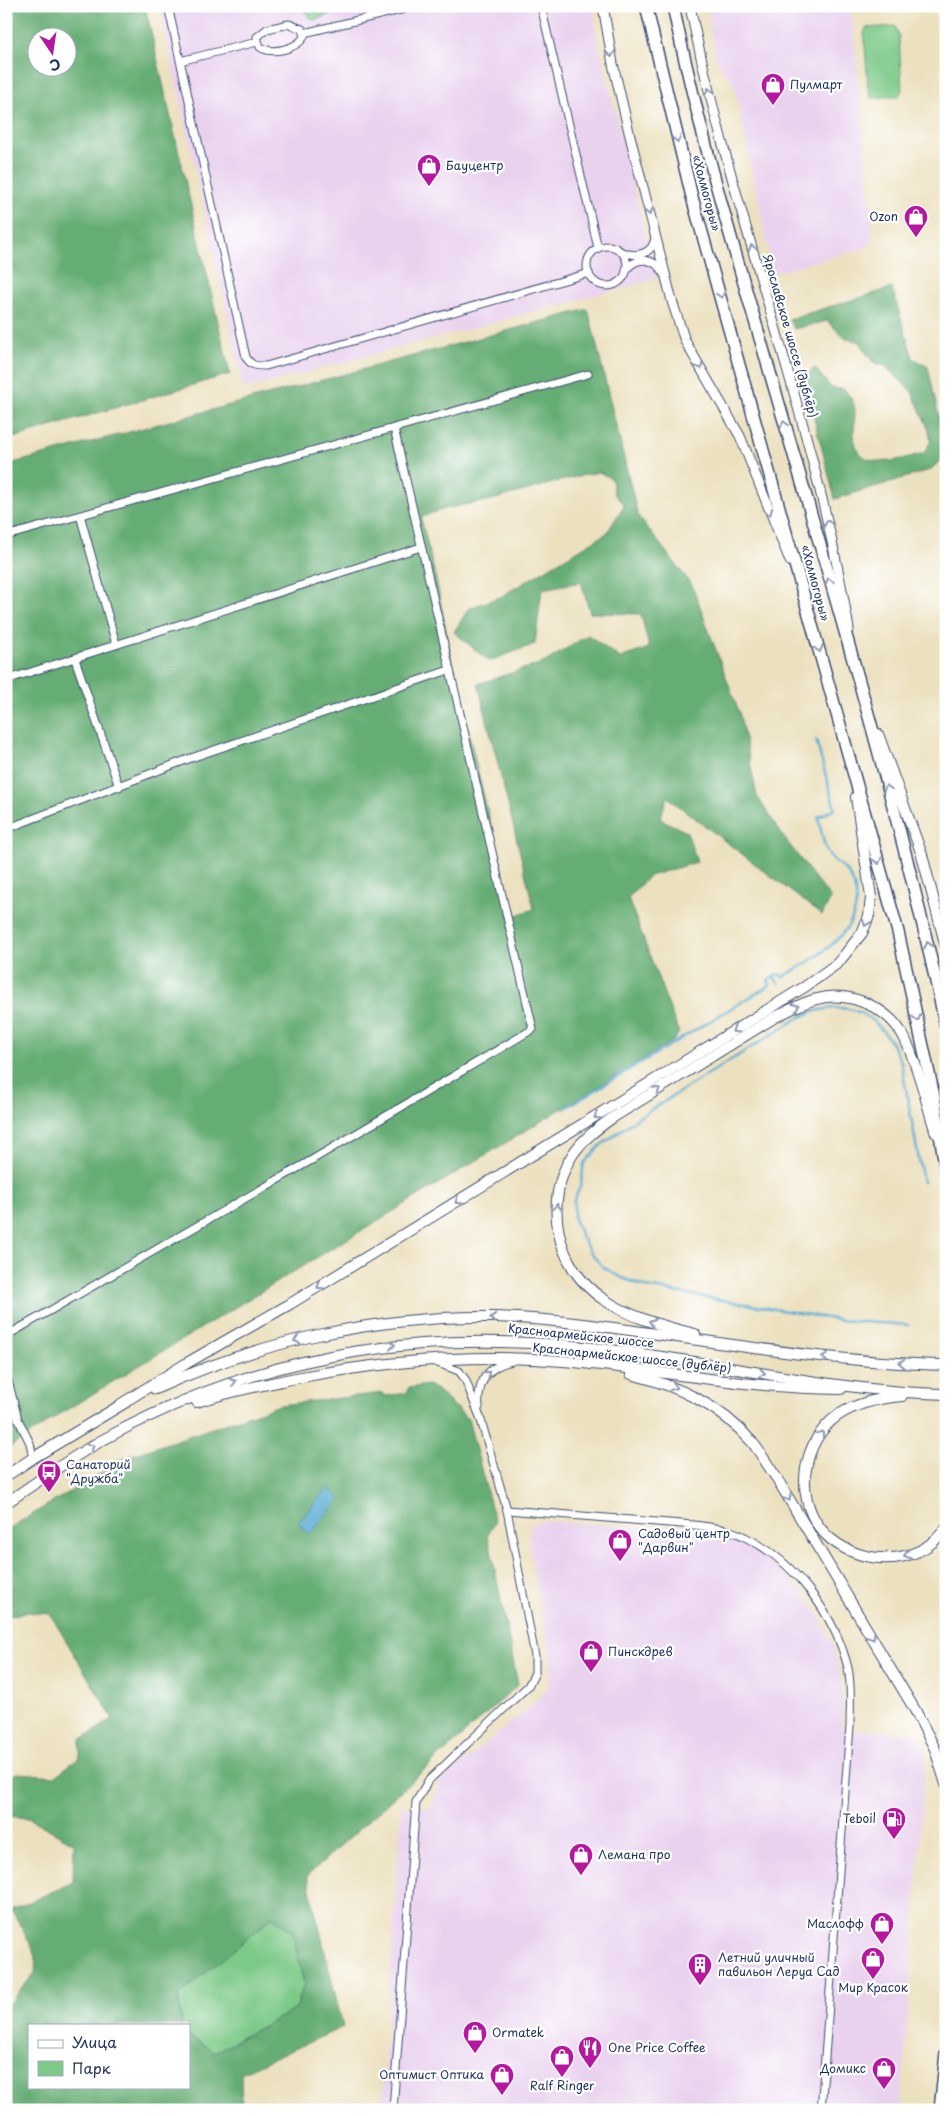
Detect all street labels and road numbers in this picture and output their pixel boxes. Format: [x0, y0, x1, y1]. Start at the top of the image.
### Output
street label: «Холмогоры» [688, 153, 726, 233]
street label: Ярославское шоссе (дублёр) [759, 251, 823, 420]
street label: «Холмогоры» [797, 543, 835, 623]
street label: Красноармейское шоссе [507, 1318, 655, 1352]
street label: Красноармейское шоссе (дублёр) [532, 1338, 732, 1376]

